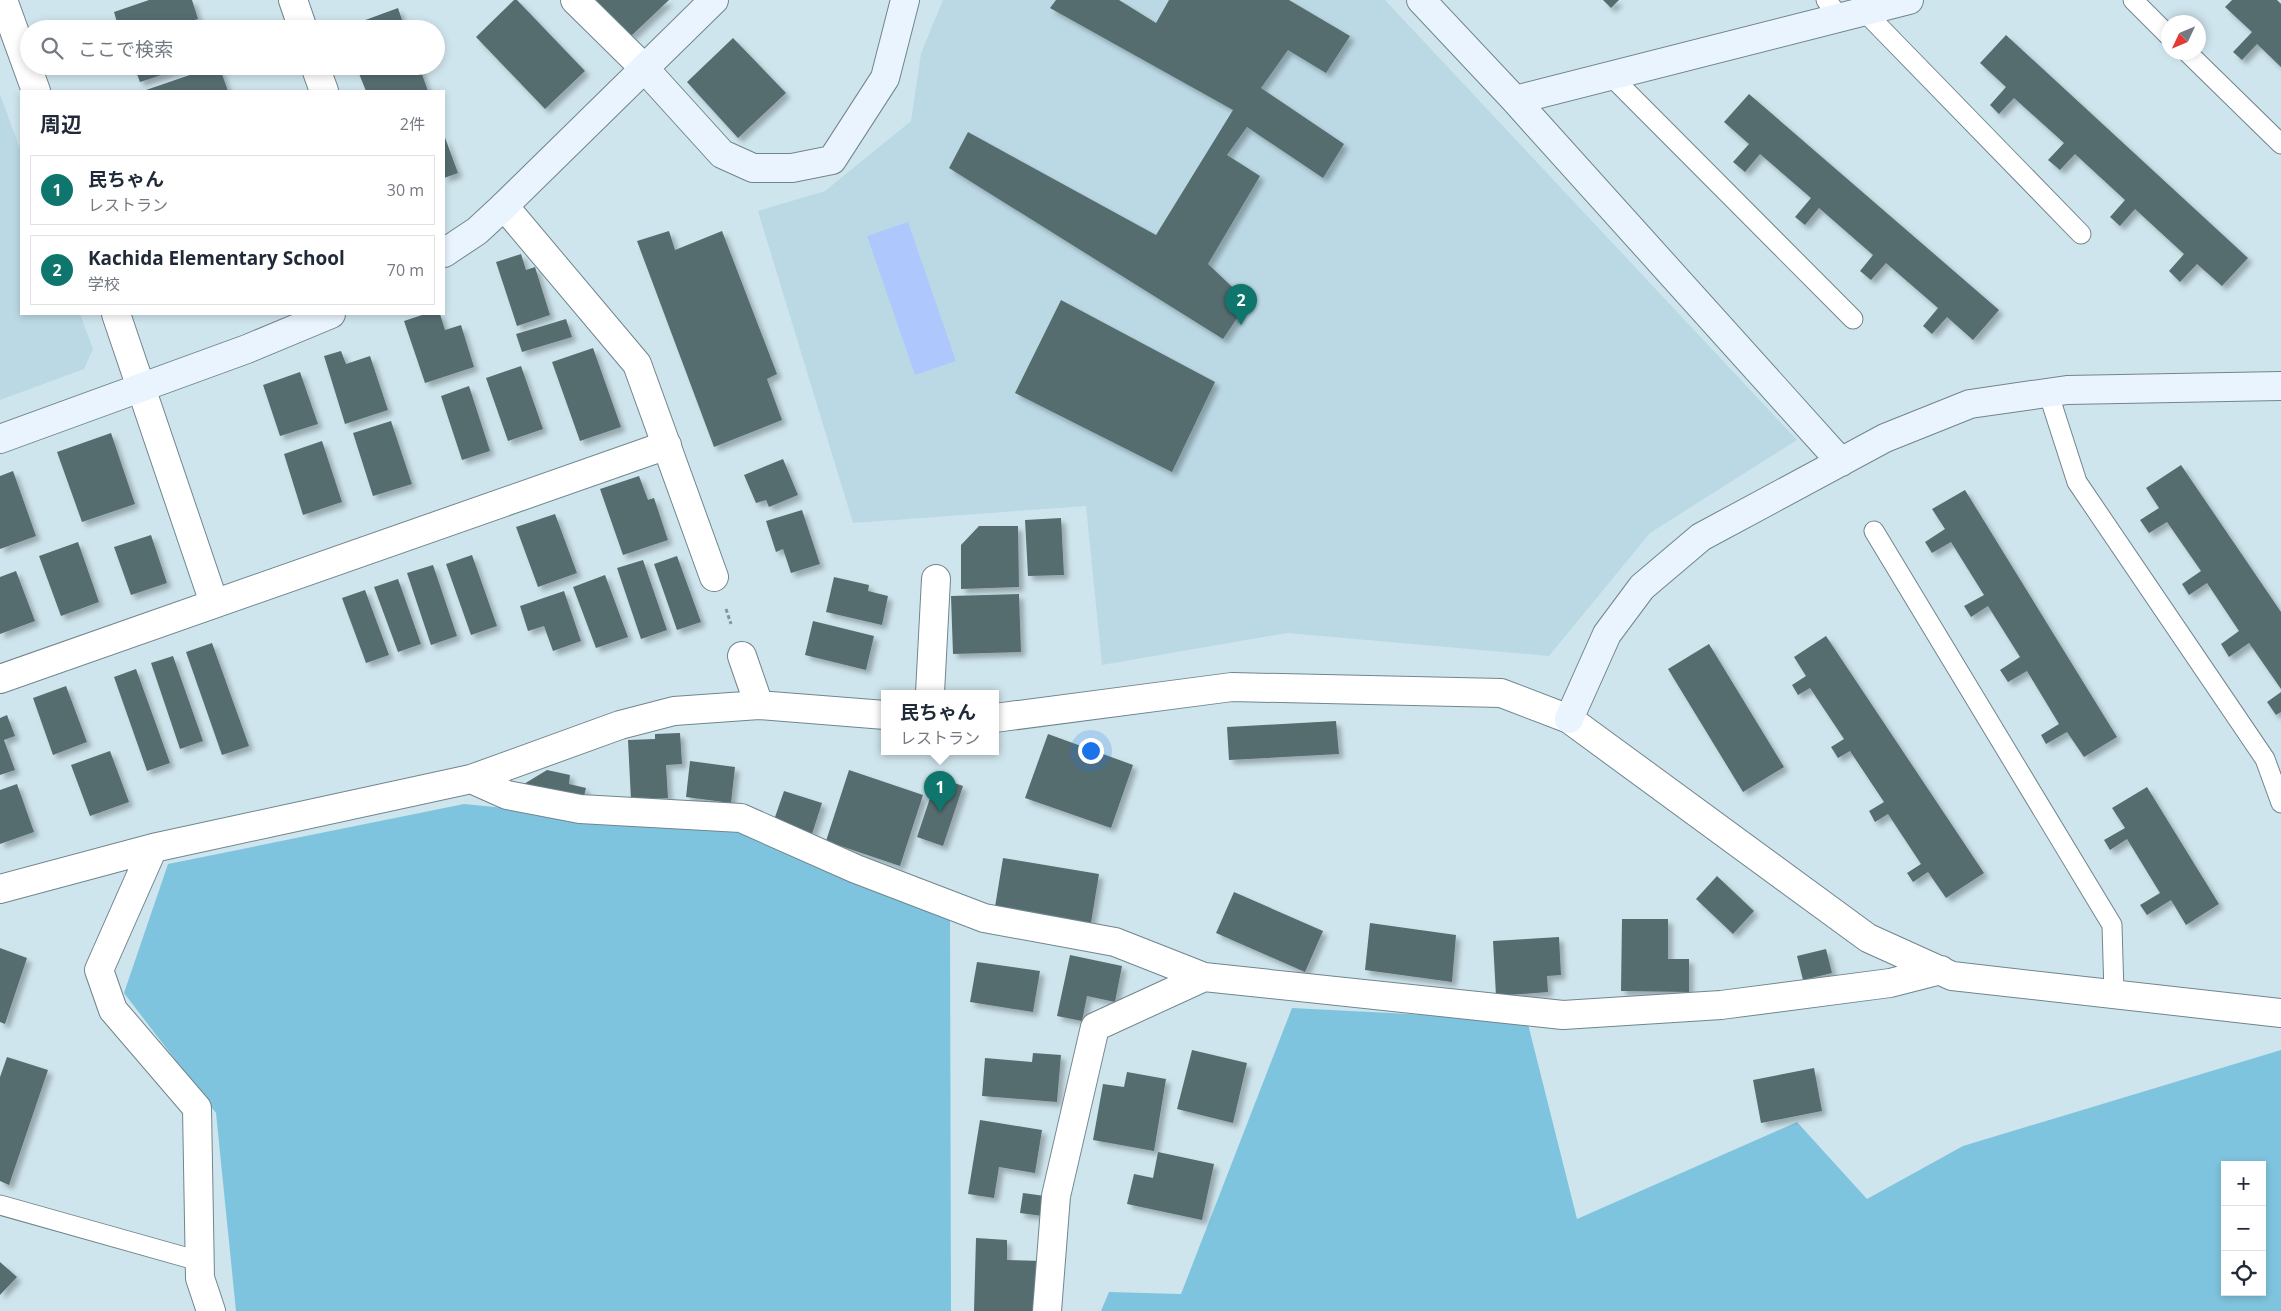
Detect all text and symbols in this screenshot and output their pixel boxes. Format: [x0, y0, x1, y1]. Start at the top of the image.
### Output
north arrow [2161, 15, 2206, 60]
search box [20, 20, 445, 75]
icon: search [38, 34, 66, 62]
text: ここで検索 [78, 36, 173, 62]
text: 周辺 [40, 110, 82, 138]
text: 2件 [400, 113, 425, 135]
text: 民ちゃん [88, 166, 164, 192]
text: 1 [52, 179, 62, 201]
text: 30 m [387, 179, 424, 201]
text: レストラン [88, 194, 168, 216]
text: Kachida Elementary School [88, 245, 345, 271]
text: 2 [52, 259, 62, 281]
text: 70 m [387, 259, 424, 281]
text: 学校 [88, 273, 120, 295]
pin: 2 [1225, 284, 1257, 325]
popup [881, 690, 999, 755]
text: 民ちゃん [900, 699, 976, 725]
text: レストラン [900, 727, 980, 749]
your location [1078, 738, 1104, 764]
pin: 1 [924, 771, 956, 812]
map controls [2221, 1161, 2266, 1296]
button: + [2221, 1161, 2266, 1206]
button: − [2221, 1206, 2266, 1251]
button: locate [2221, 1251, 2266, 1296]

